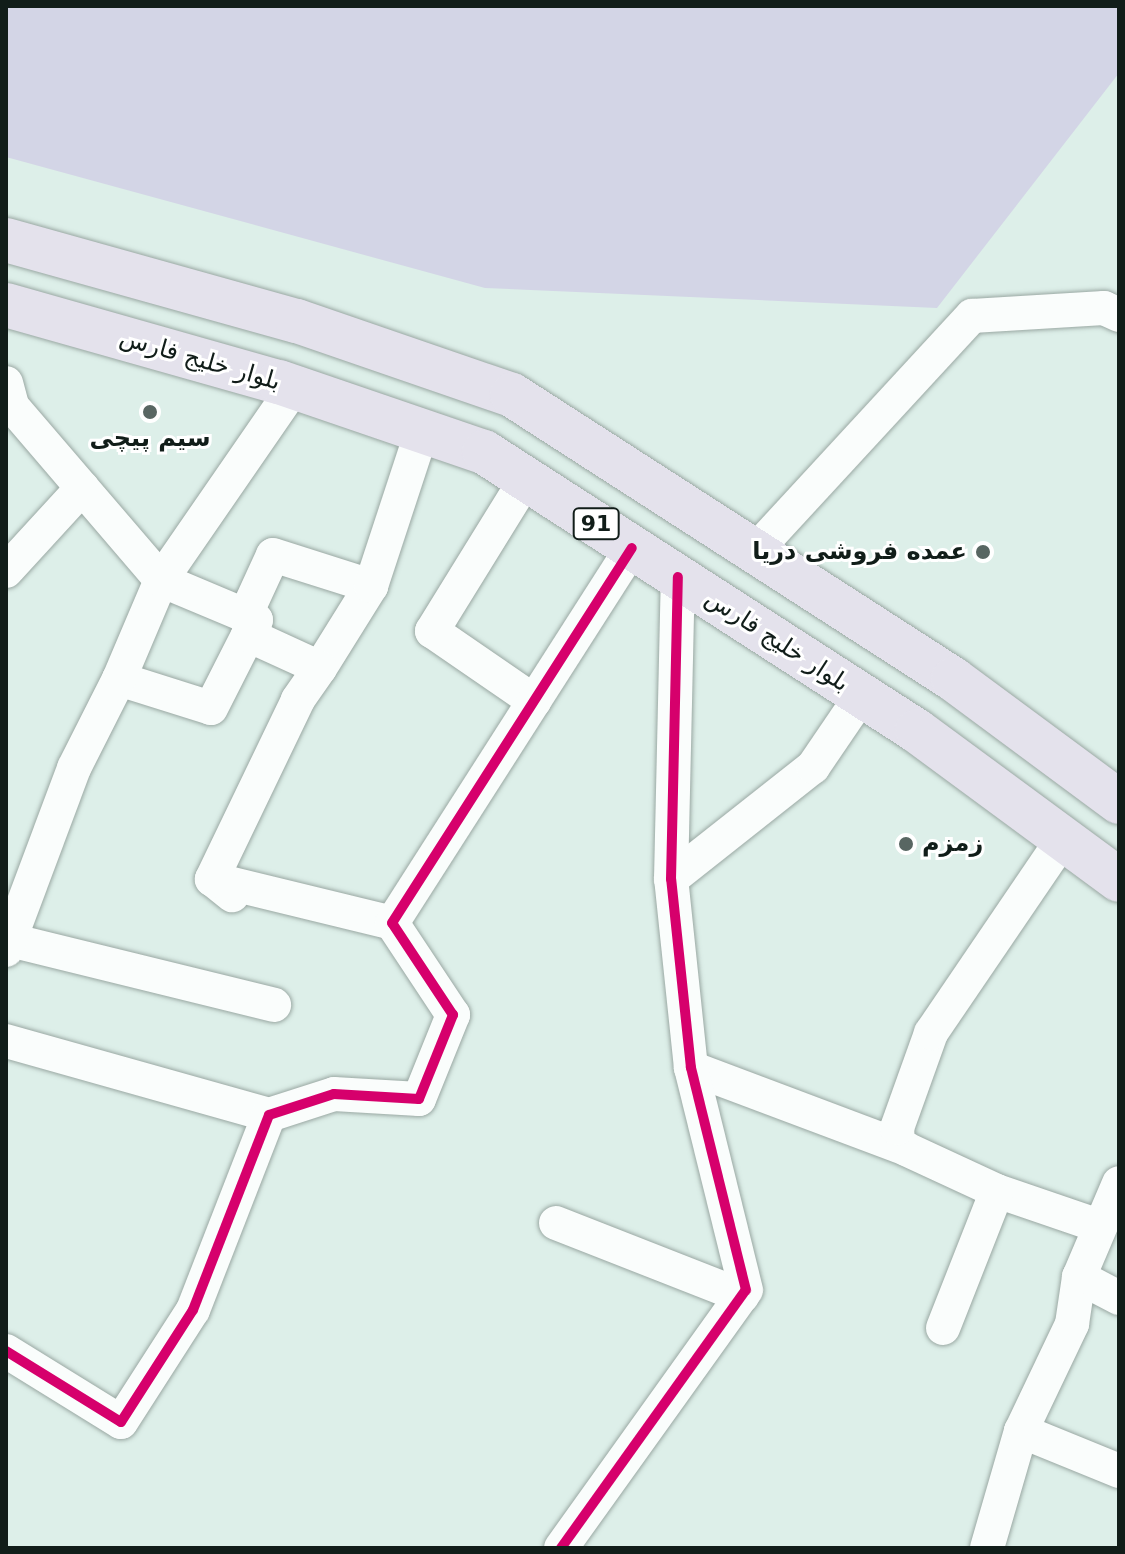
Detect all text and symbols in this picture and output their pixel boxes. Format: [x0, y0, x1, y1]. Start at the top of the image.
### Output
street label: بلوار خلیج فارس [116, 323, 284, 397]
marker: سیم پیچی [141, 403, 159, 421]
place label: سیم پیچی [90, 425, 210, 453]
road number: 91 [572, 506, 620, 542]
place label: عمده فروشی دریا [752, 538, 967, 566]
marker: عمده فروشی دریا [974, 543, 992, 561]
street label: بلوار خلیج فارس [700, 584, 854, 698]
place label: زمزم [922, 830, 983, 858]
marker: زمزم [897, 835, 915, 853]

